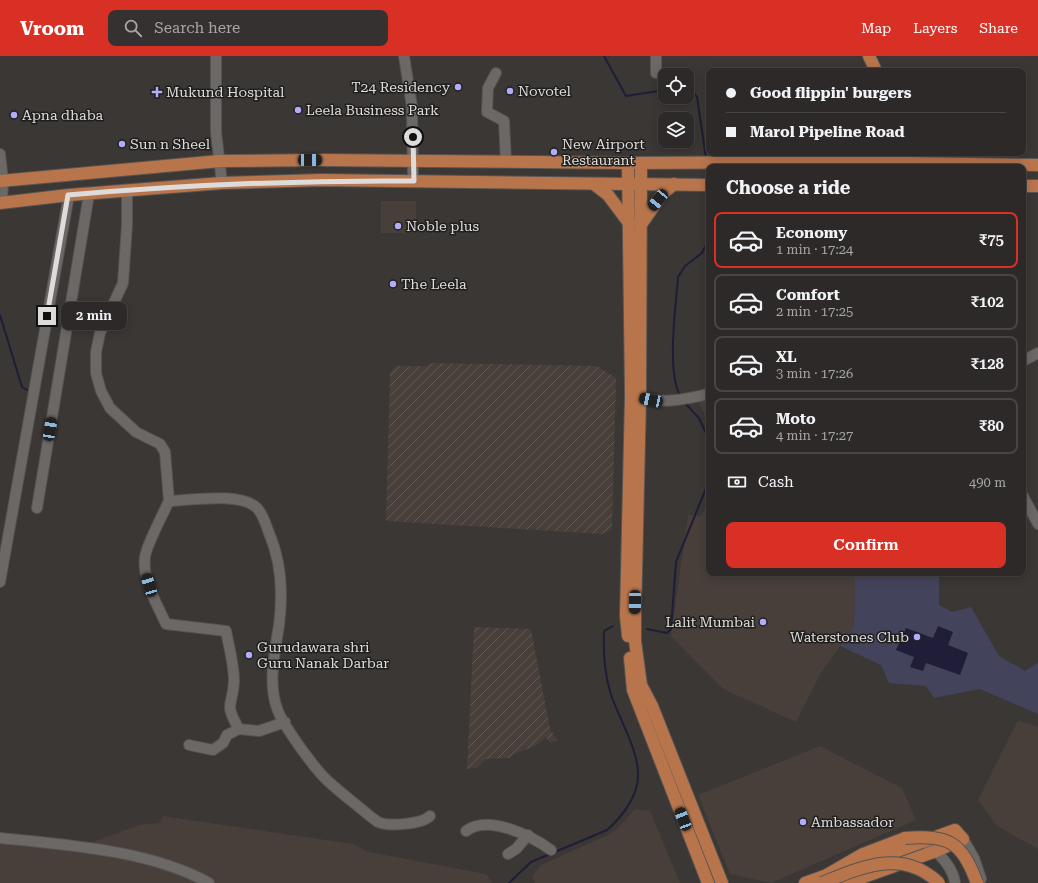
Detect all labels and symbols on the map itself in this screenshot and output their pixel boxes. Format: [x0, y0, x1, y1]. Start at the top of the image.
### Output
place label: T24 Residency [351, 79, 451, 95]
marker: T24 Residency [453, 82, 463, 92]
place label: Novotel [518, 83, 571, 99]
place label: Mukund Hospital [166, 84, 285, 100]
marker: Mukund Hospital [151, 86, 163, 98]
marker: Novotel [505, 86, 515, 96]
place label: Leela Business Park [306, 102, 439, 118]
marker: Leela Business Park [293, 105, 303, 115]
place label: Apna dhaba [22, 107, 104, 123]
marker: Apna dhaba [9, 110, 19, 120]
route start [404, 128, 422, 146]
place label: Sun n Sheel [130, 136, 211, 152]
place label: New Airport Restaurant [562, 136, 645, 168]
marker: Sun n Sheel [117, 139, 127, 149]
marker: New Airport Restaurant [549, 147, 559, 157]
car [298, 154, 322, 166]
car [646, 187, 670, 213]
place label: Noble plus [406, 218, 479, 234]
marker: Noble plus [393, 221, 403, 231]
place label: The Leela [401, 276, 467, 292]
marker: The Leela [388, 279, 398, 289]
callout: 2 min [61, 302, 127, 330]
route end [38, 307, 56, 325]
car [638, 392, 664, 408]
car [42, 416, 58, 442]
car [140, 572, 158, 598]
car [629, 590, 641, 614]
place label: Lalit Mumbai [666, 614, 756, 630]
marker: Lalit Mumbai [758, 617, 768, 627]
place label: Waterstones Club [790, 629, 909, 645]
marker: Waterstones Club [912, 632, 922, 642]
place label: Gurudawara shri Guru Nanak Darbar [257, 639, 389, 671]
marker: Gurudawara shri Guru Nanak Darbar [244, 650, 254, 660]
car [673, 806, 693, 832]
place label: Ambassador [811, 814, 894, 830]
marker: Ambassador [798, 817, 808, 827]

